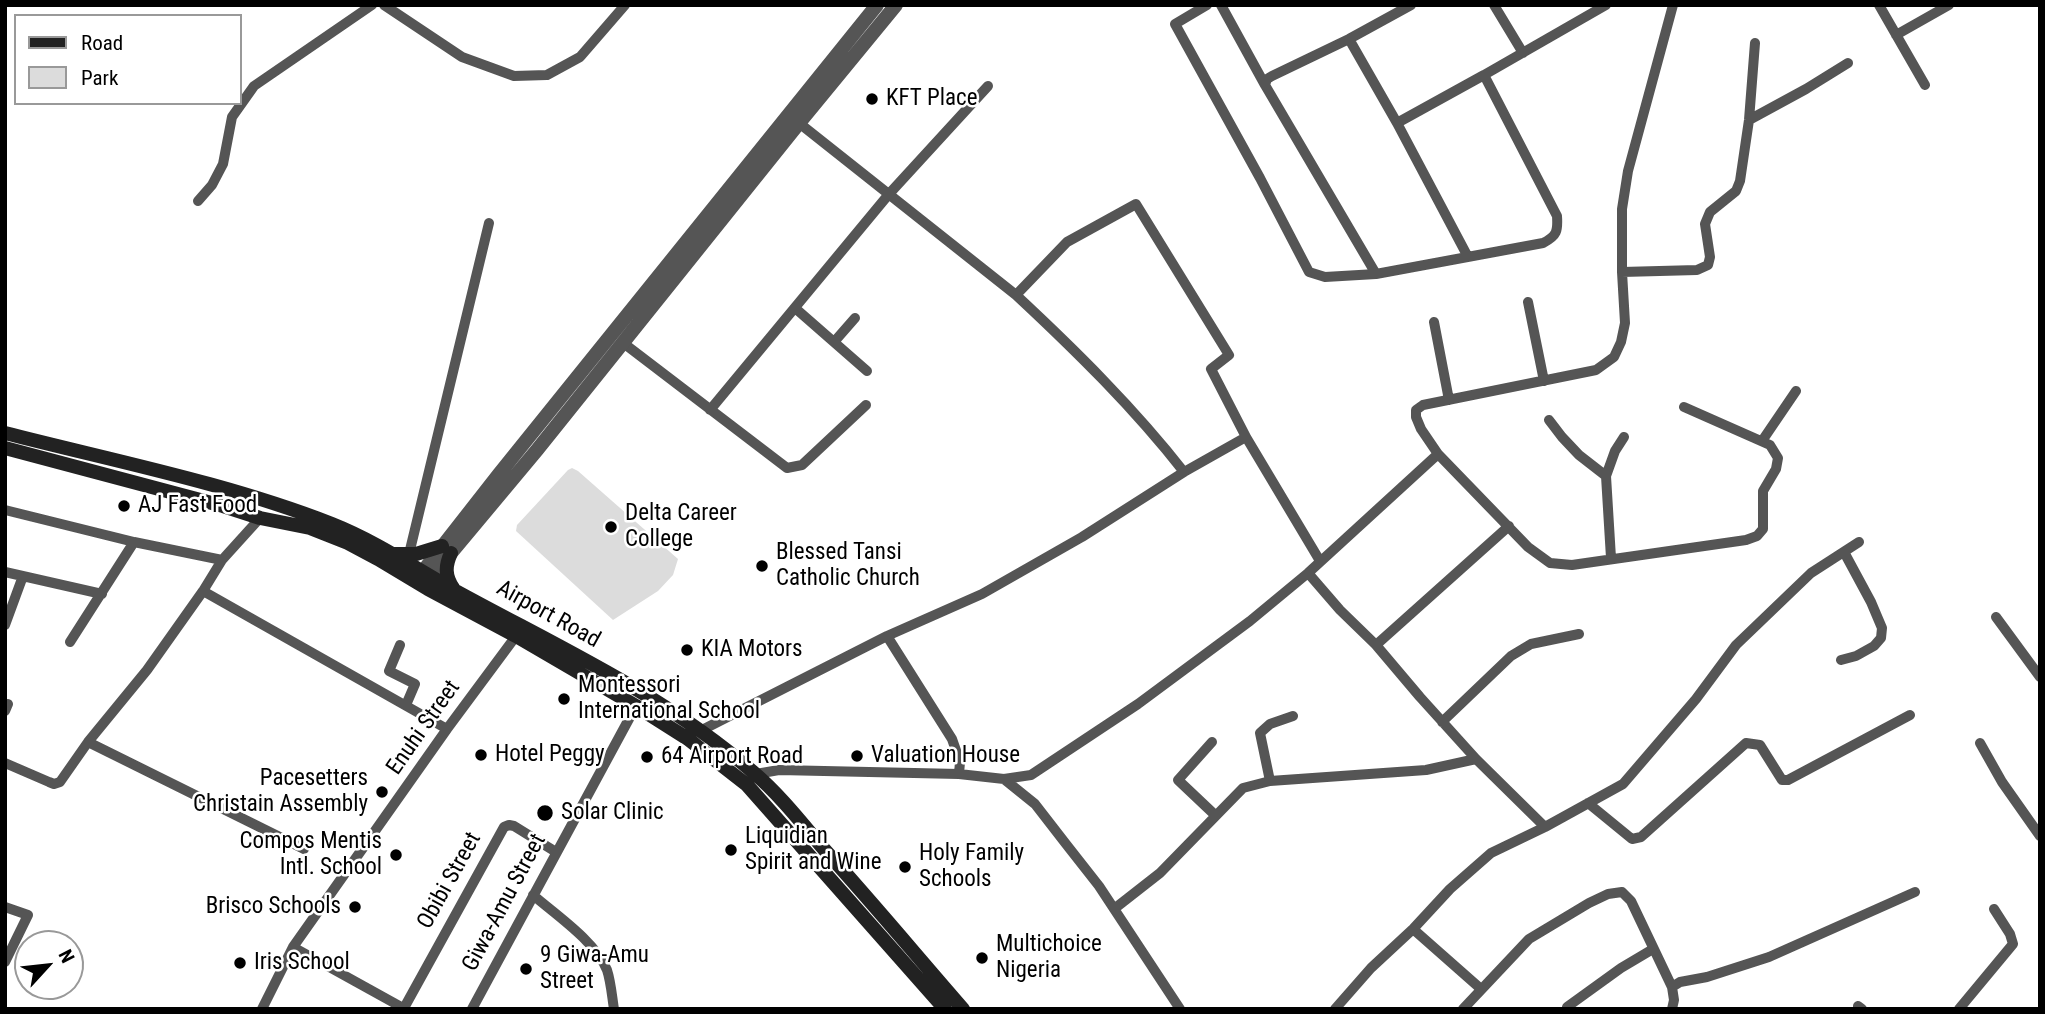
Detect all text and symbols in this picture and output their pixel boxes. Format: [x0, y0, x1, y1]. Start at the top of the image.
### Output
legend [14, 14, 242, 105]
text: Road [81, 31, 123, 55]
text: Park [81, 66, 118, 90]
place label: KFT Place [886, 85, 978, 113]
marker: KFT Place [864, 91, 880, 107]
place label: AJ Fast Food [138, 492, 257, 520]
marker: AJ Fast Food [116, 498, 132, 514]
place label: Delta Career College [625, 500, 737, 554]
marker: Delta Career College [603, 519, 619, 535]
place label: Blessed Tansi Catholic Church [776, 539, 920, 593]
marker: Blessed Tansi Catholic Church [754, 558, 770, 574]
street label: Airport Road [491, 575, 605, 655]
place label: KIA Motors [701, 636, 803, 664]
marker: KIA Motors [679, 642, 695, 658]
place label: Montessori International School [578, 672, 760, 726]
street label: Enuhi Street [381, 675, 467, 781]
marker: Montessori International School [556, 691, 572, 707]
place label: Hotel Peggy [495, 741, 605, 769]
place label: Valuation House [871, 742, 1020, 770]
place label: 64 Airport Road [661, 743, 803, 771]
marker: Hotel Peggy [473, 747, 489, 763]
marker: Valuation House [849, 748, 865, 764]
marker: 64 Airport Road [639, 749, 655, 765]
place label: Pacesetters Christain Assembly [193, 765, 368, 819]
marker: Pacesetters Christain Assembly [374, 784, 390, 800]
place label: Solar Clinic [561, 799, 664, 827]
marker: Solar Clinic [535, 803, 555, 823]
place label: Liquidian Spirit and Wine [745, 823, 881, 877]
place label: Compos Mentis Intl. School [240, 828, 382, 882]
street label: Obibi Street [412, 828, 488, 934]
street label: Giwa-Amu Street [457, 830, 553, 976]
place label: Holy Family Schools [919, 840, 1024, 894]
marker: Liquidian Spirit and Wine [723, 842, 739, 858]
marker: Compos Mentis Intl. School [388, 847, 404, 863]
marker: Holy Family Schools [897, 859, 913, 875]
place label: Brisco Schools [206, 893, 341, 921]
marker: Brisco Schools [347, 899, 363, 915]
north arrow [14, 930, 84, 1000]
place label: Multichoice Nigeria [996, 931, 1102, 985]
place label: 9 Giwa-Amu Street [540, 942, 649, 996]
text: N [53, 946, 79, 967]
place label: Iris School [254, 949, 350, 977]
marker: Multichoice Nigeria [974, 950, 990, 966]
marker: Iris School [232, 955, 248, 971]
marker: 9 Giwa-Amu Street [518, 961, 534, 977]

